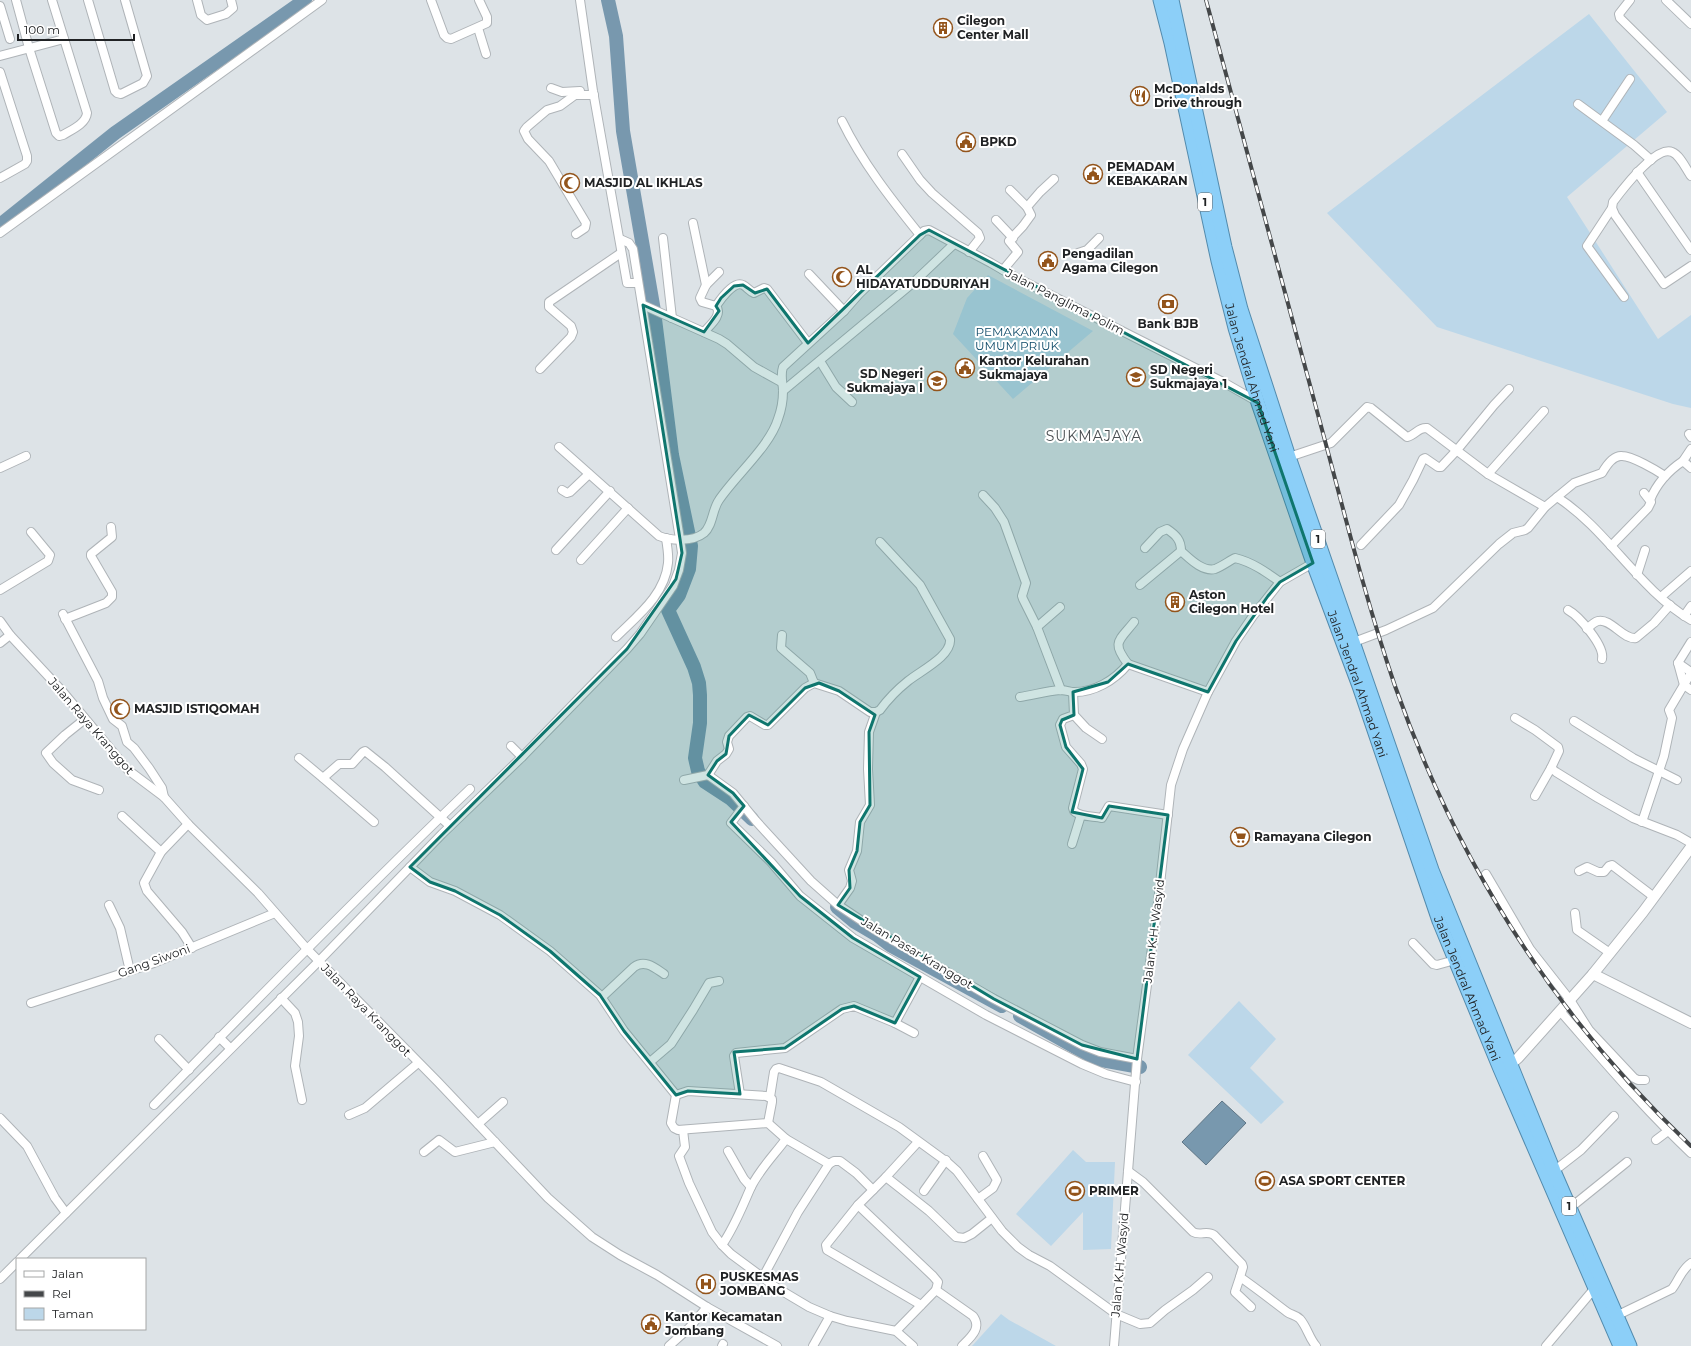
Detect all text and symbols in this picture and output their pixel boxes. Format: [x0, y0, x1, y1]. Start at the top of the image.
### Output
place label: Cilegon Center Mall [957, 13, 1029, 42]
scale bar [18, 16, 134, 42]
building icon: Cilegon Center Mall [932, 17, 954, 39]
text: 100 m [24, 22, 60, 37]
place label: McDonalds Drive through [1154, 81, 1242, 110]
restaurant icon: McDonalds Drive through [1129, 85, 1151, 107]
public building icon: BPKD [955, 131, 977, 153]
place label: BPKD [980, 134, 1017, 149]
place label: PEMADAM KEBAKARAN [1107, 159, 1188, 188]
public building icon: PEMADAM KEBAKARAN [1082, 163, 1104, 185]
mosque icon: MASJID AL IKHLAS [559, 172, 581, 194]
place label: MASJID AL IKHLAS [584, 175, 703, 190]
road number: 1 [1198, 193, 1212, 211]
place label: Pengadilan Agama Cilegon [1061, 246, 1158, 275]
public building icon: Pengadilan Agama Cilegon [1037, 250, 1059, 272]
place label: AL HIDAYATUDDURIYAH [855, 262, 989, 291]
street label: Jalan Panglima Polim [1003, 265, 1127, 338]
mosque icon: AL HIDAYATUDDURIYAH [831, 266, 853, 288]
bank icon: Bank BJB [1157, 293, 1179, 315]
street label: Jalan Jendral Ahmad Yani [1222, 301, 1282, 454]
place label: Bank BJB [1138, 316, 1199, 331]
park label: PEMAKAMAN UMUM PRIUK [975, 324, 1059, 353]
place label: Kantor Kelurahan Sukmajaya [979, 353, 1089, 382]
public building icon: Kantor Kelurahan Sukmajaya [954, 357, 976, 379]
place label: SD Negeri Sukmajaya 1 [1150, 362, 1227, 391]
place label: SD Negeri Sukmajaya I [847, 366, 923, 395]
school or university icon: SD Negeri Sukmajaya 1 [1125, 366, 1147, 388]
school or university icon: SD Negeri Sukmajaya I [926, 370, 948, 392]
district label: SUKMAJAYA [1046, 427, 1142, 445]
road number: 1 [1311, 530, 1325, 548]
place label: Aston Cilegon Hotel [1188, 587, 1274, 616]
building icon: Aston Cilegon Hotel [1164, 591, 1186, 613]
street label: Jalan Jendral Ahmad Yani [1324, 607, 1391, 759]
street label: Jalan Raya Kranggot [45, 673, 138, 777]
mosque icon: MASJID ISTIQOMAH [109, 698, 131, 720]
place label: MASJID ISTIQOMAH [134, 701, 259, 716]
supermarket icon: Ramayana Cilegon [1229, 826, 1251, 848]
place label: Ramayana Cilegon [1254, 829, 1372, 844]
street label: Jalan K.H. Wasyid [1140, 878, 1167, 985]
street label: Jalan Pasar Kranggot [858, 913, 976, 992]
street label: Jalan Jendral Ahmad Yani [1431, 913, 1504, 1063]
street label: Gang Siwoni [116, 941, 192, 981]
street label: Jalan Raya Kranggot [317, 959, 415, 1059]
sports icon: ASA SPORT CENTER [1254, 1170, 1276, 1192]
place label: ASA SPORT CENTER [1278, 1173, 1405, 1188]
sports icon: PRIMER [1064, 1180, 1086, 1202]
place label: PRIMER [1089, 1183, 1139, 1198]
road number: 1 [1562, 1197, 1576, 1215]
street label: Jalan K.H. Wasyid [1107, 1212, 1132, 1319]
legend [16, 1258, 146, 1330]
text: Jalan [51, 1266, 84, 1281]
place label: PUSKESMAS JOMBANG [719, 1269, 799, 1298]
hospital icon: PUSKESMAS JOMBANG [695, 1273, 717, 1295]
text: Rel [52, 1286, 71, 1301]
text: Taman [52, 1306, 94, 1321]
place label: Kantor Kecamatan Jombang [664, 1309, 782, 1338]
public building icon: Kantor Kecamatan Jombang [640, 1313, 662, 1335]

